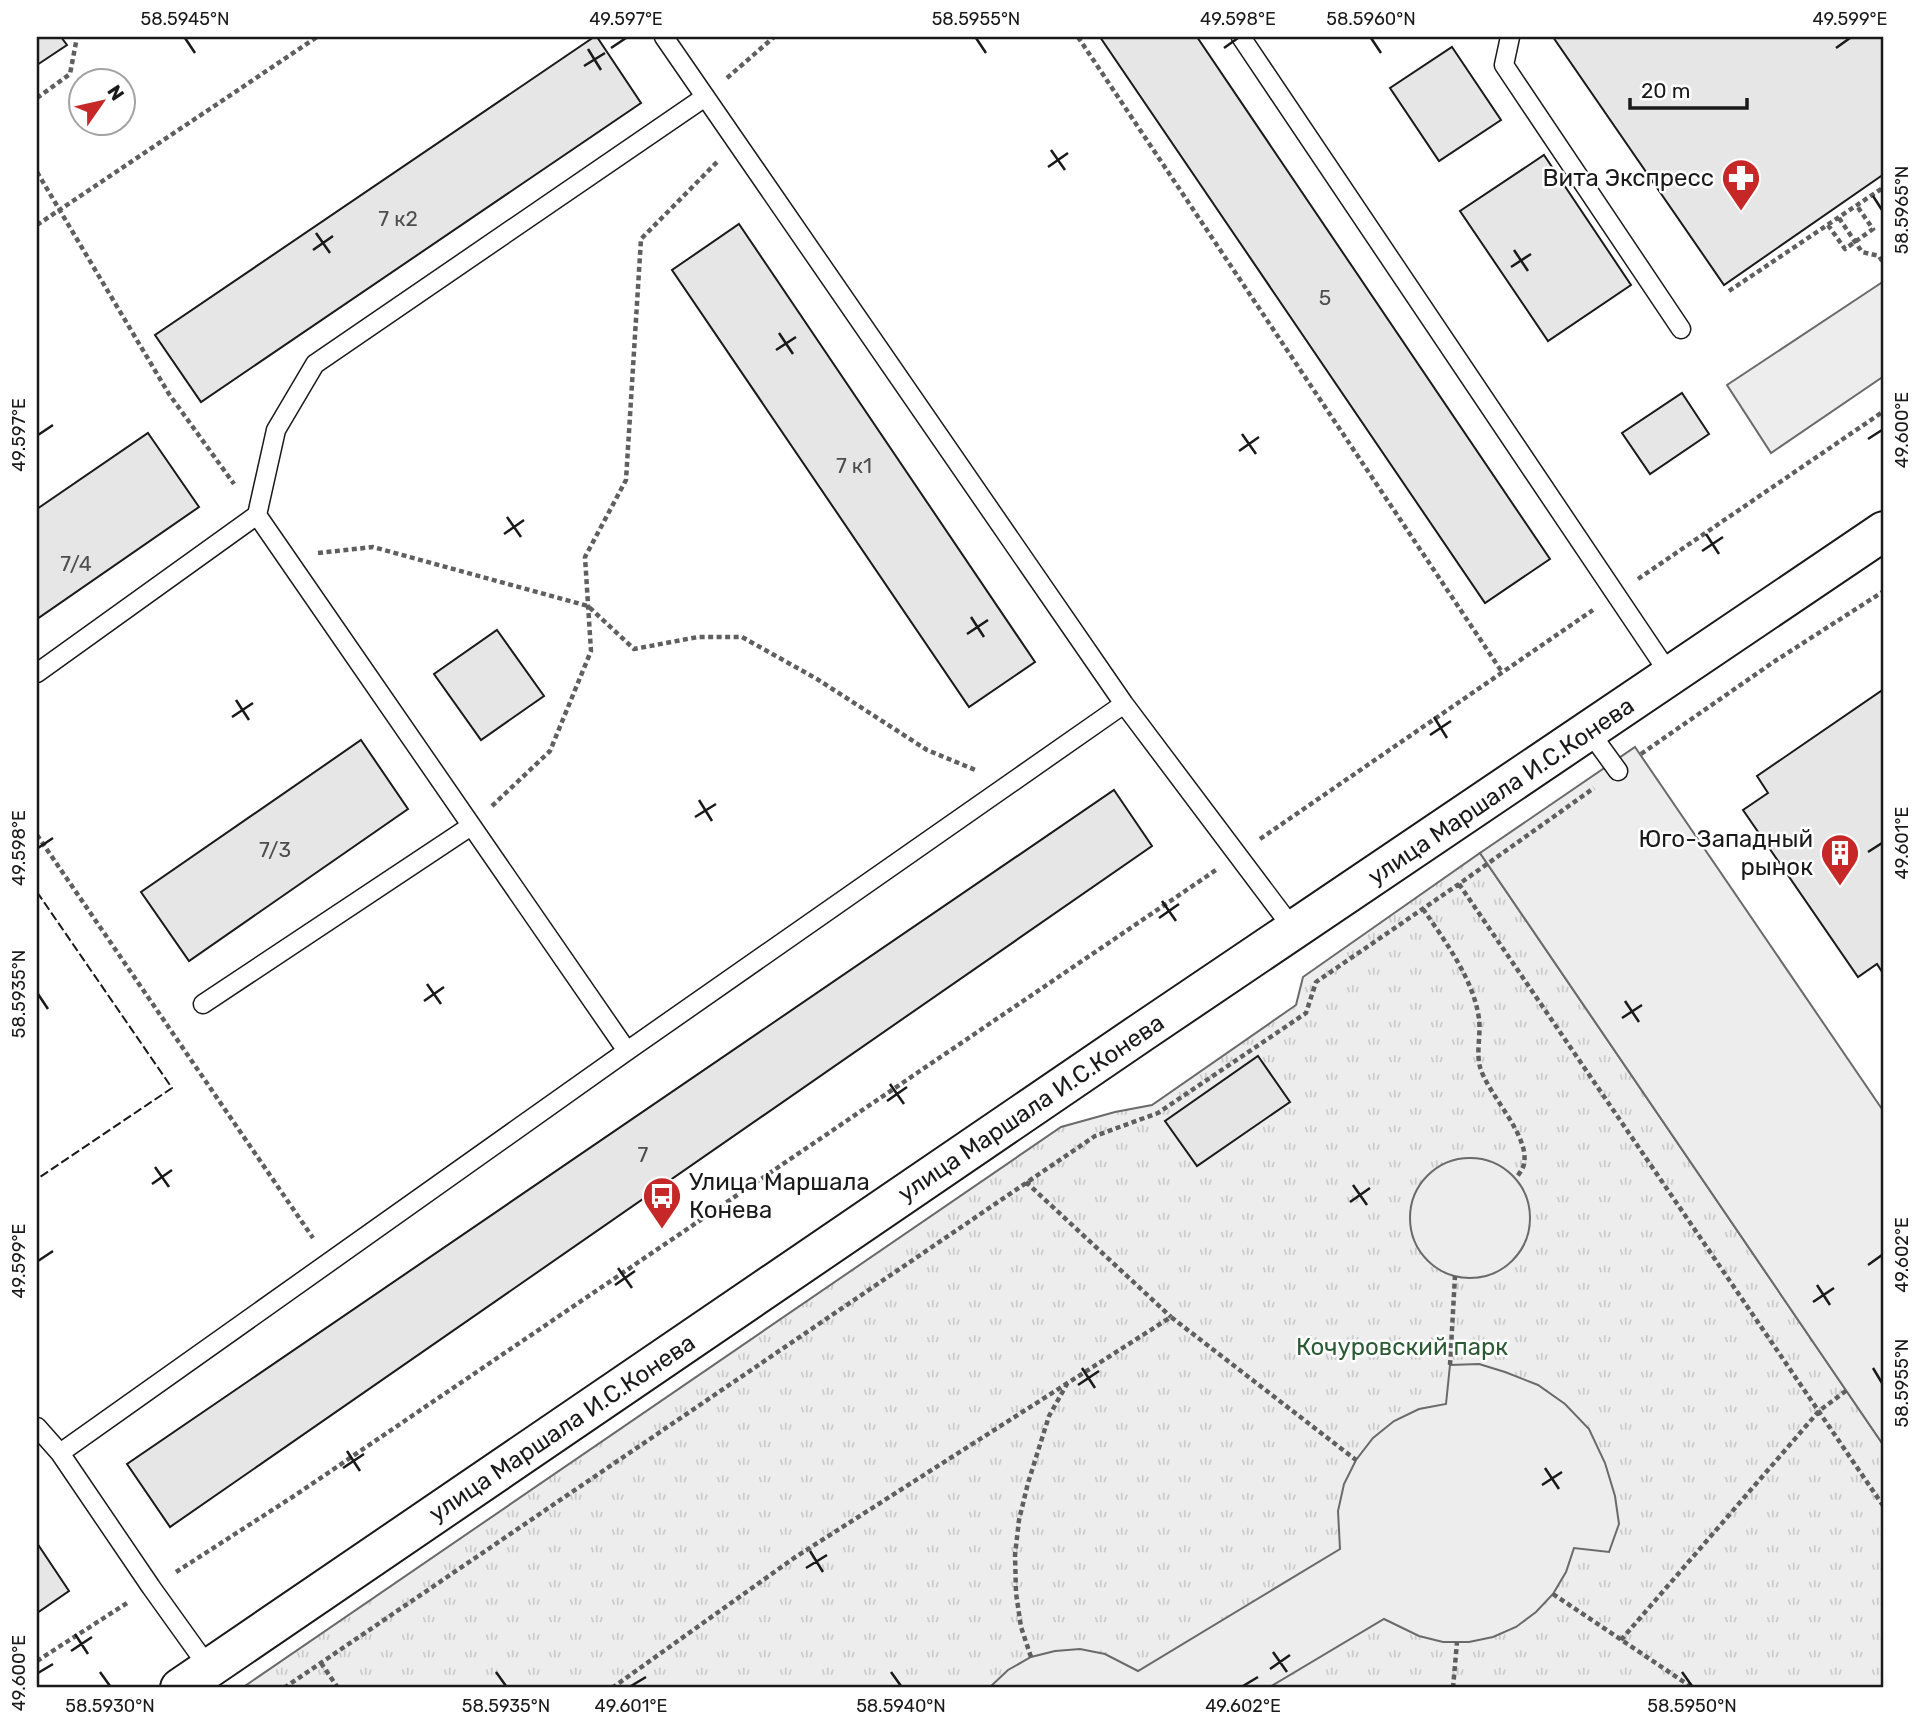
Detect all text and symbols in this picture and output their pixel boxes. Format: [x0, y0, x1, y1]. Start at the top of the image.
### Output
text: 58.5945°N [141, 8, 229, 30]
text: 49.597°E [589, 8, 663, 30]
text: 58.5955°N [932, 8, 1020, 30]
text: 49.598°E [1200, 8, 1276, 30]
text: 58.5960°N [1326, 8, 1416, 30]
text: 49.599°E [1812, 8, 1888, 30]
north arrow [66, 66, 136, 136]
scale bar [1630, 66, 1748, 110]
text: 20 m [1641, 78, 1690, 103]
text: N [102, 81, 129, 105]
pharmacy icon: Вита Экспресс [1720, 157, 1762, 212]
place label: Вита Экспресс [1543, 164, 1714, 192]
text: 58.5965°N [1891, 166, 1913, 254]
house number: 7 к2 [378, 206, 418, 231]
house number: 5 [1319, 285, 1331, 310]
text: 49.600°E [1891, 392, 1913, 468]
text: 49.597°E [8, 398, 30, 472]
house number: 7 к1 [836, 453, 872, 478]
house number: 7/4 [60, 551, 92, 576]
street label: улица Маршала И.С.Конева [1363, 691, 1639, 891]
text: 49.601°E [1891, 807, 1913, 879]
text: 49.598°E [8, 810, 30, 886]
place label: Юго-Западный рынок [1638, 825, 1813, 881]
building icon: Юго-Западный рынок [1819, 832, 1861, 887]
house number: 7/3 [259, 837, 291, 862]
text: 58.5935°N [8, 950, 30, 1038]
street label: улица Маршала И.С.Конева [893, 1008, 1169, 1208]
house number: 7 [638, 1142, 649, 1167]
place label: Улица Маршала Конева [689, 1168, 870, 1224]
bus stop icon: Улица Маршала Конева [641, 1175, 683, 1230]
text: 49.602°E [1891, 1217, 1913, 1293]
text: 49.599°E [8, 1223, 30, 1299]
street label: улица Маршала И.С.Конева [424, 1328, 700, 1528]
park label: Кочуровский парк [1296, 1333, 1508, 1361]
text: 58.5955°N [1891, 1339, 1913, 1427]
text: 49.600°E [8, 1635, 30, 1711]
text: 58.5930°N [65, 1695, 155, 1717]
text: 58.5935°N [462, 1695, 550, 1717]
text: 49.601°E [595, 1695, 667, 1717]
text: 58.5940°N [856, 1695, 946, 1717]
text: 49.602°E [1205, 1695, 1281, 1717]
text: 58.5950°N [1647, 1695, 1737, 1717]

